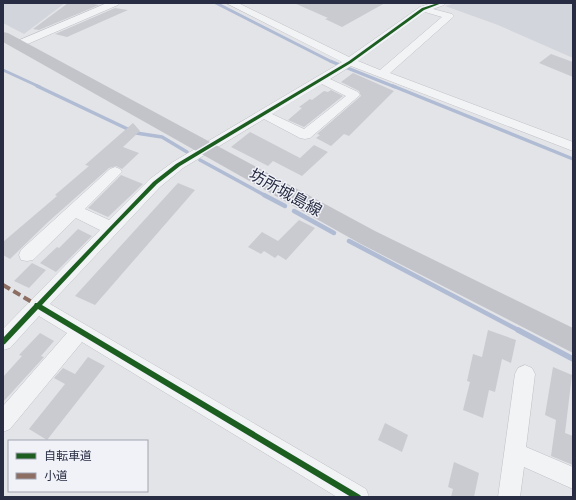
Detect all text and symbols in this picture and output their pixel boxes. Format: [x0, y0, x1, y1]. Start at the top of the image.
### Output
street label: 坊所城島線 [245, 163, 326, 222]
legend [8, 440, 148, 492]
text: 自転車道 [44, 447, 92, 465]
text: 小道 [44, 467, 68, 485]

